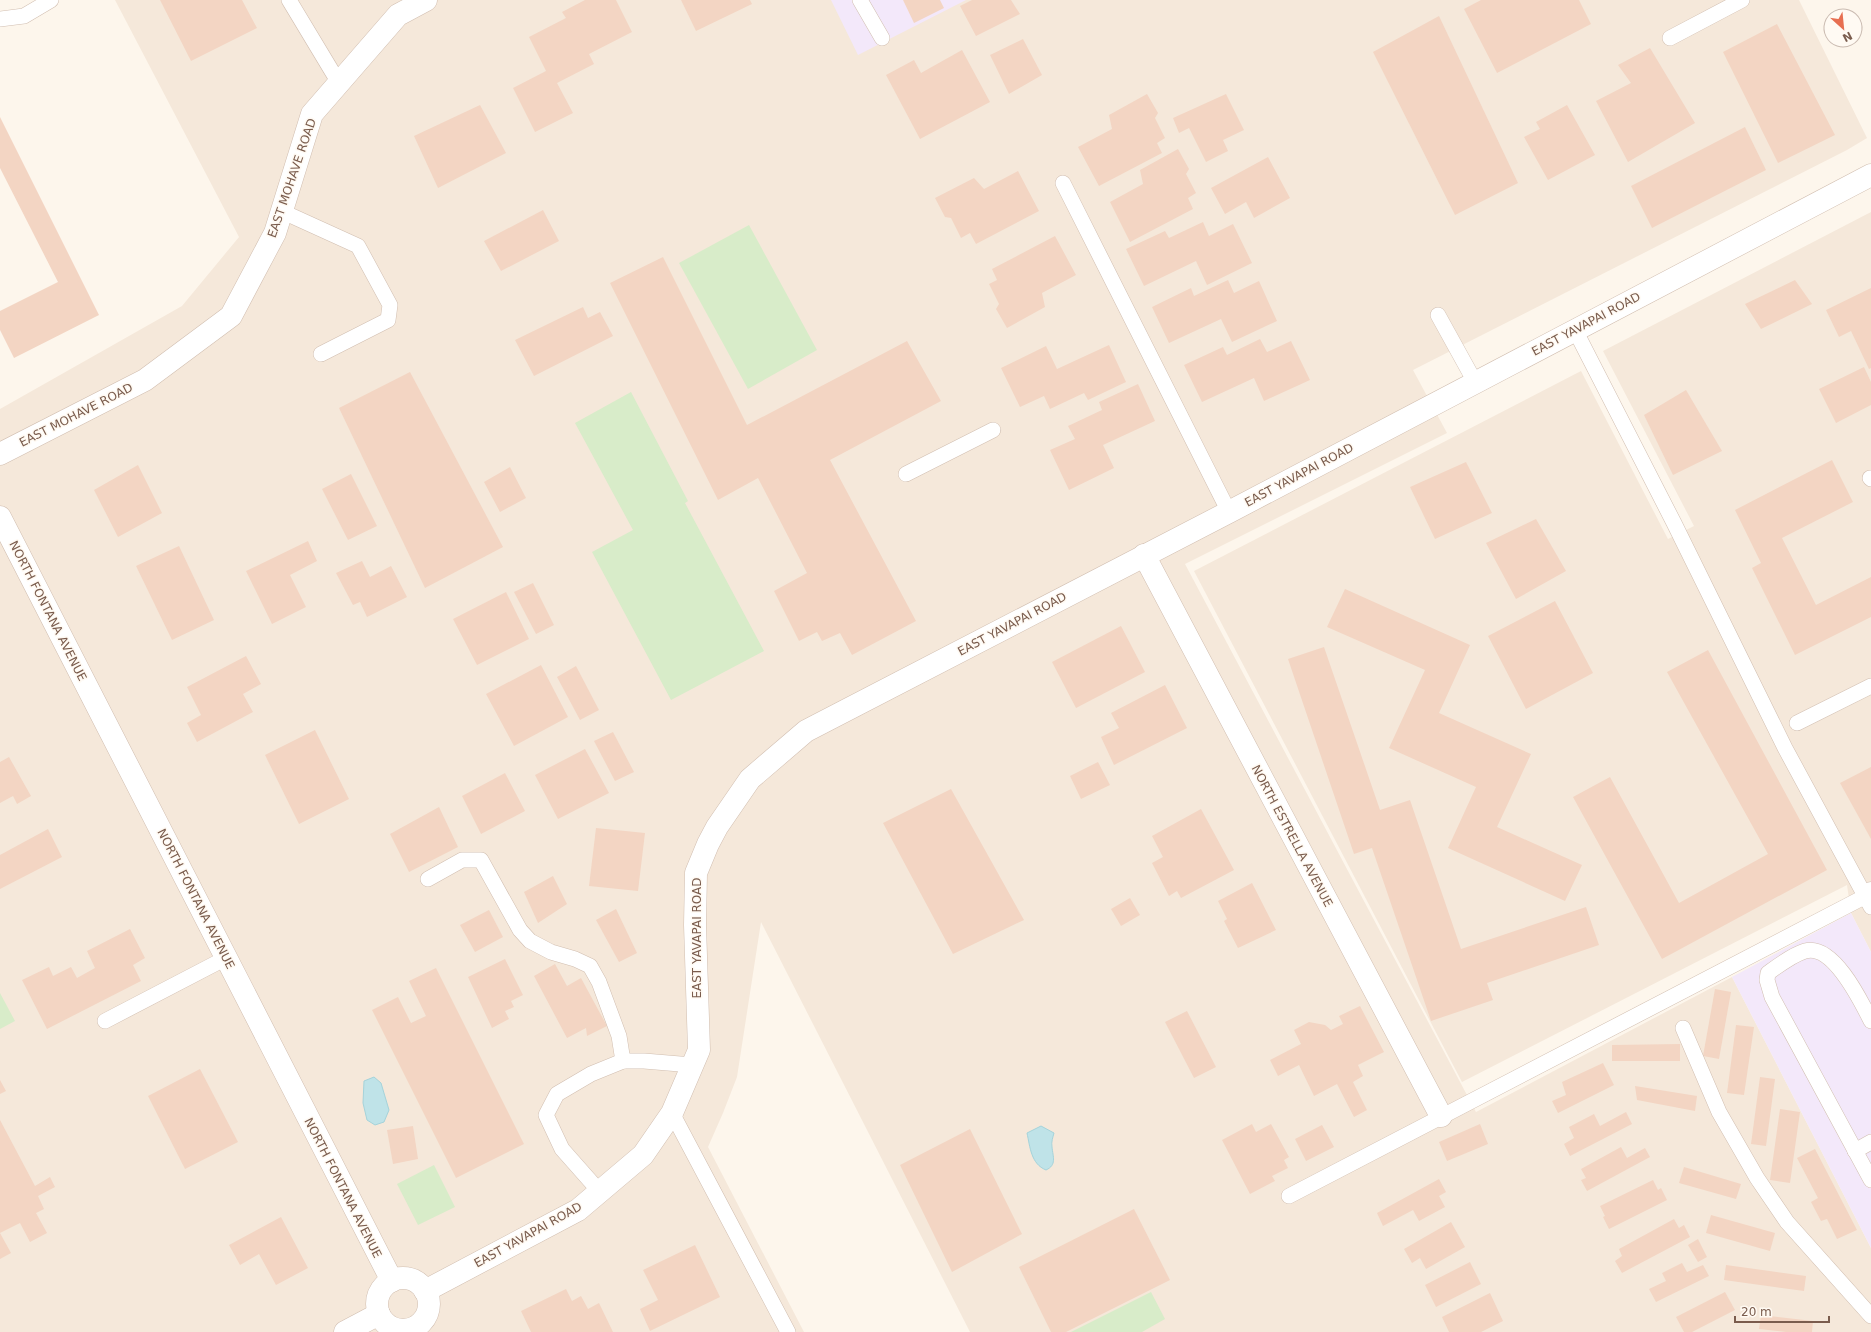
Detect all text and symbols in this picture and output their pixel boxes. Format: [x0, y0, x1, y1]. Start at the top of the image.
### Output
north arrow [1823, 8, 1863, 48]
text: N [1840, 29, 1854, 44]
street label: EAST MOHAVE ROAD [265, 116, 319, 240]
street label: EAST YAVAPAI ROAD [1529, 289, 1643, 359]
street label: EAST MOHAVE ROAD [17, 380, 135, 450]
street label: EAST YAVAPAI ROAD [1242, 440, 1356, 510]
street label: NORTH FONTANA AVENUE [6, 539, 90, 683]
street label: EAST YAVAPAI ROAD [955, 589, 1069, 659]
street label: NORTH ESTRELLA AVENUE [1249, 763, 1335, 909]
street label: NORTH FONTANA AVENUE [154, 827, 238, 971]
street label: EAST YAVAPAI ROAD [690, 877, 704, 999]
street label: NORTH FONTANA AVENUE [301, 1116, 385, 1260]
street label: EAST YAVAPAI ROAD [472, 1200, 584, 1270]
scale bar [1735, 1298, 1829, 1324]
text: 20 m [1741, 1305, 1772, 1319]

